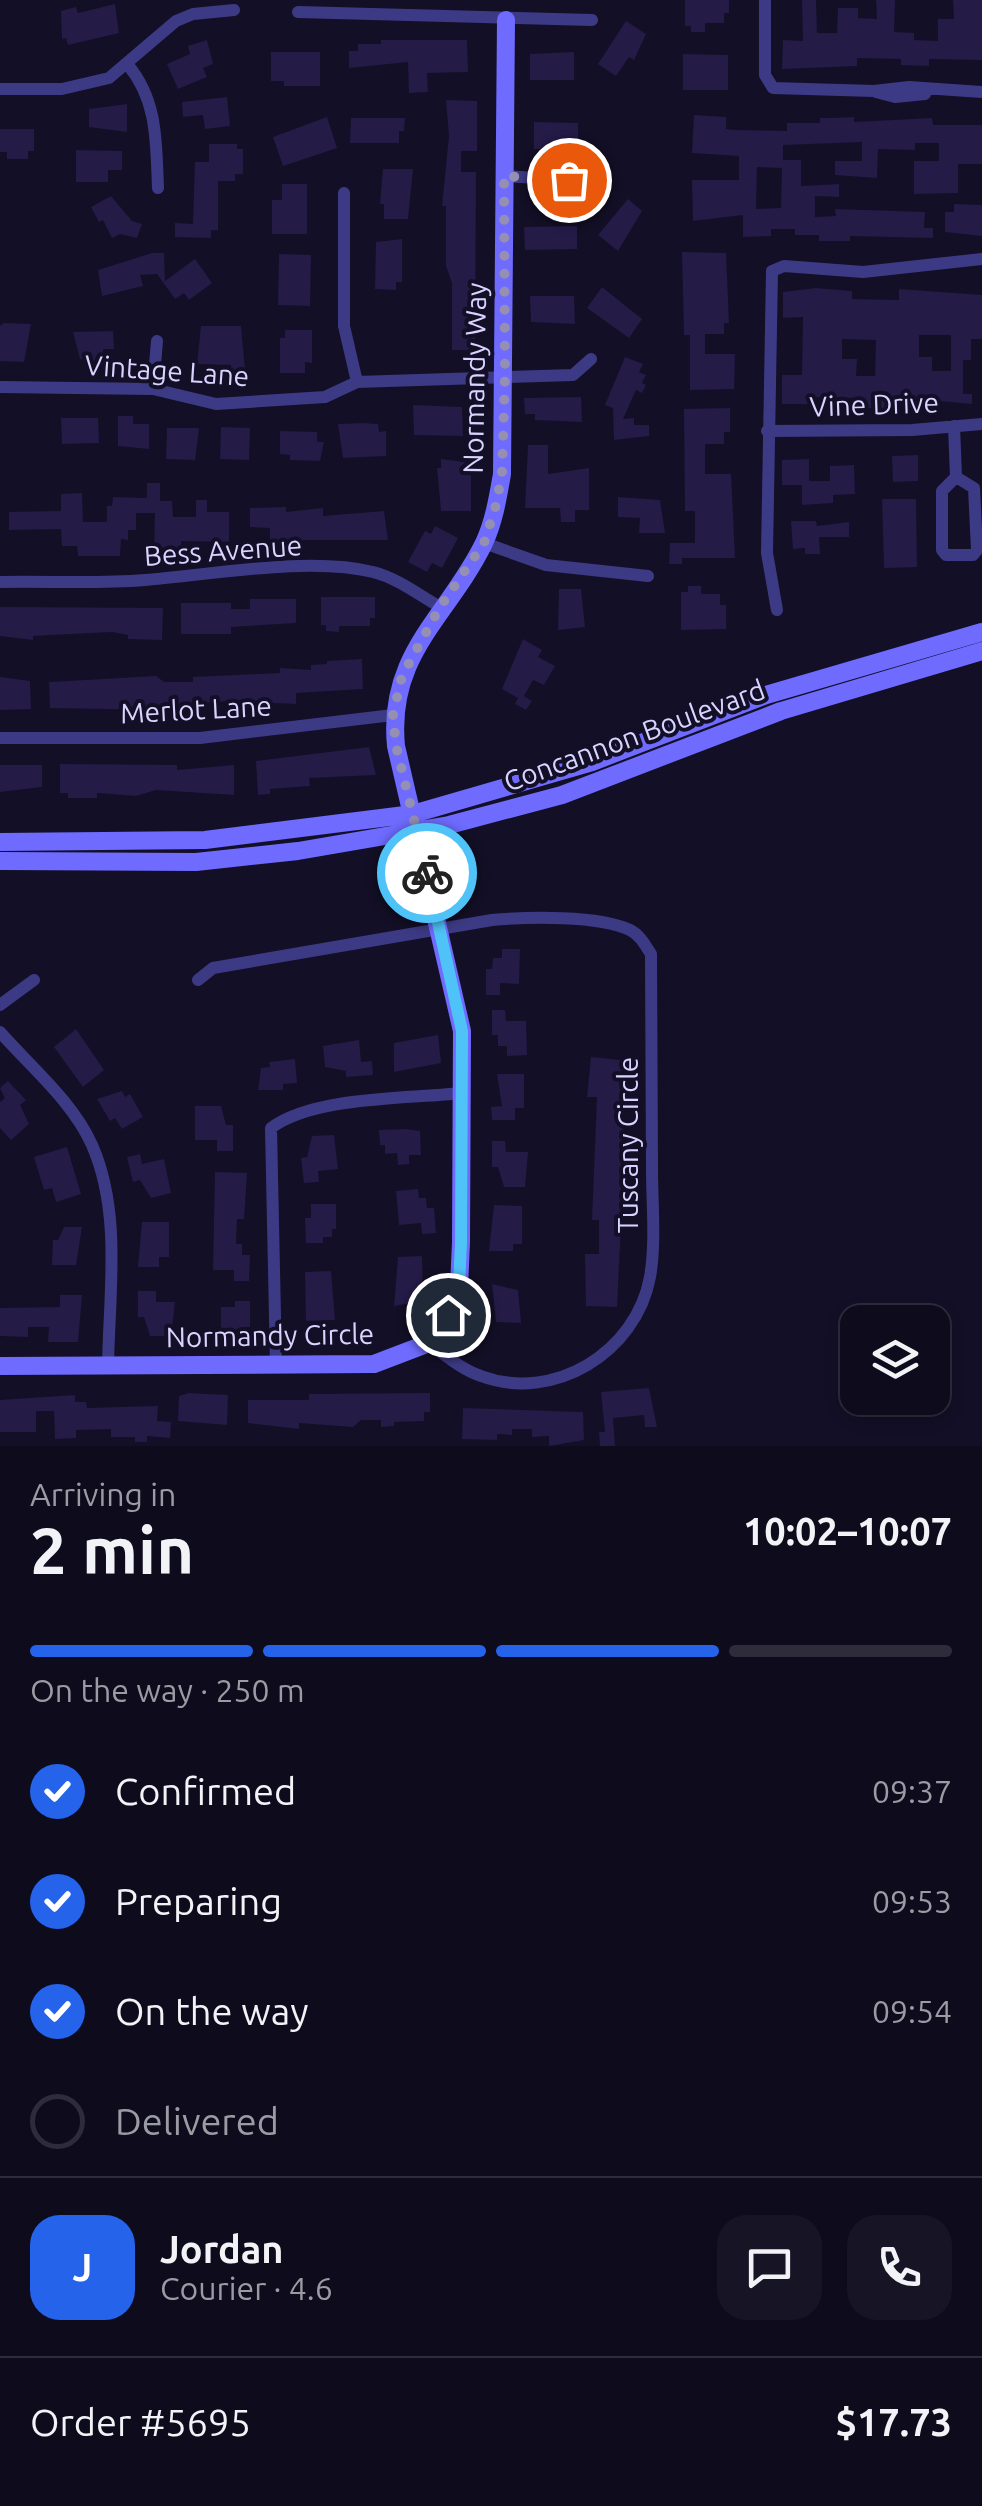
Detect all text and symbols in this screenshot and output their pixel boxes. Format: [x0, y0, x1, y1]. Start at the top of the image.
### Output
pin [527, 138, 612, 223]
icon: bag [542, 153, 597, 208]
street label: Normandy Way [457, 282, 491, 474]
street label: Vintage Lane [84, 349, 250, 391]
street label: Vine Drive [809, 386, 939, 422]
street label: Bess Avenue [143, 529, 303, 571]
street label: Concannon Boulevard [499, 673, 769, 797]
street label: Merlot Lane [119, 690, 273, 728]
courier [377, 823, 477, 923]
icon: bike [400, 846, 455, 901]
street label: Tuscany Circle [612, 1057, 643, 1233]
pin [406, 1273, 491, 1358]
icon: home [421, 1288, 476, 1343]
map controls [840, 1305, 950, 1415]
button: layers [840, 1305, 950, 1415]
street label: Normandy Circle [166, 1318, 374, 1352]
text: Arriving in [30, 1476, 176, 1512]
text: 10:02–10:07 [743, 1510, 952, 1552]
text: 2 min [30, 1513, 194, 1586]
text: On the way · 250 m [30, 1672, 305, 1708]
icon: check [30, 1764, 85, 1819]
text: Confirmed [115, 1770, 296, 1812]
text: 09:37 [872, 1773, 952, 1809]
icon: check [30, 1874, 85, 1929]
text: Preparing [115, 1880, 282, 1922]
text: 09:53 [872, 1883, 952, 1919]
icon: check [30, 1984, 85, 2039]
text: On the way [115, 1990, 308, 2032]
text: 09:54 [872, 1993, 952, 2029]
text: Delivered [115, 2100, 279, 2142]
button: chat [717, 2215, 822, 2320]
button: phone [847, 2215, 952, 2320]
text: Jordan [160, 2228, 284, 2270]
text: J [73, 2246, 92, 2288]
text: Courier · 4.6 [160, 2270, 333, 2306]
text: Order #5695 [30, 2401, 251, 2443]
text: $17.73 [835, 2401, 952, 2443]

